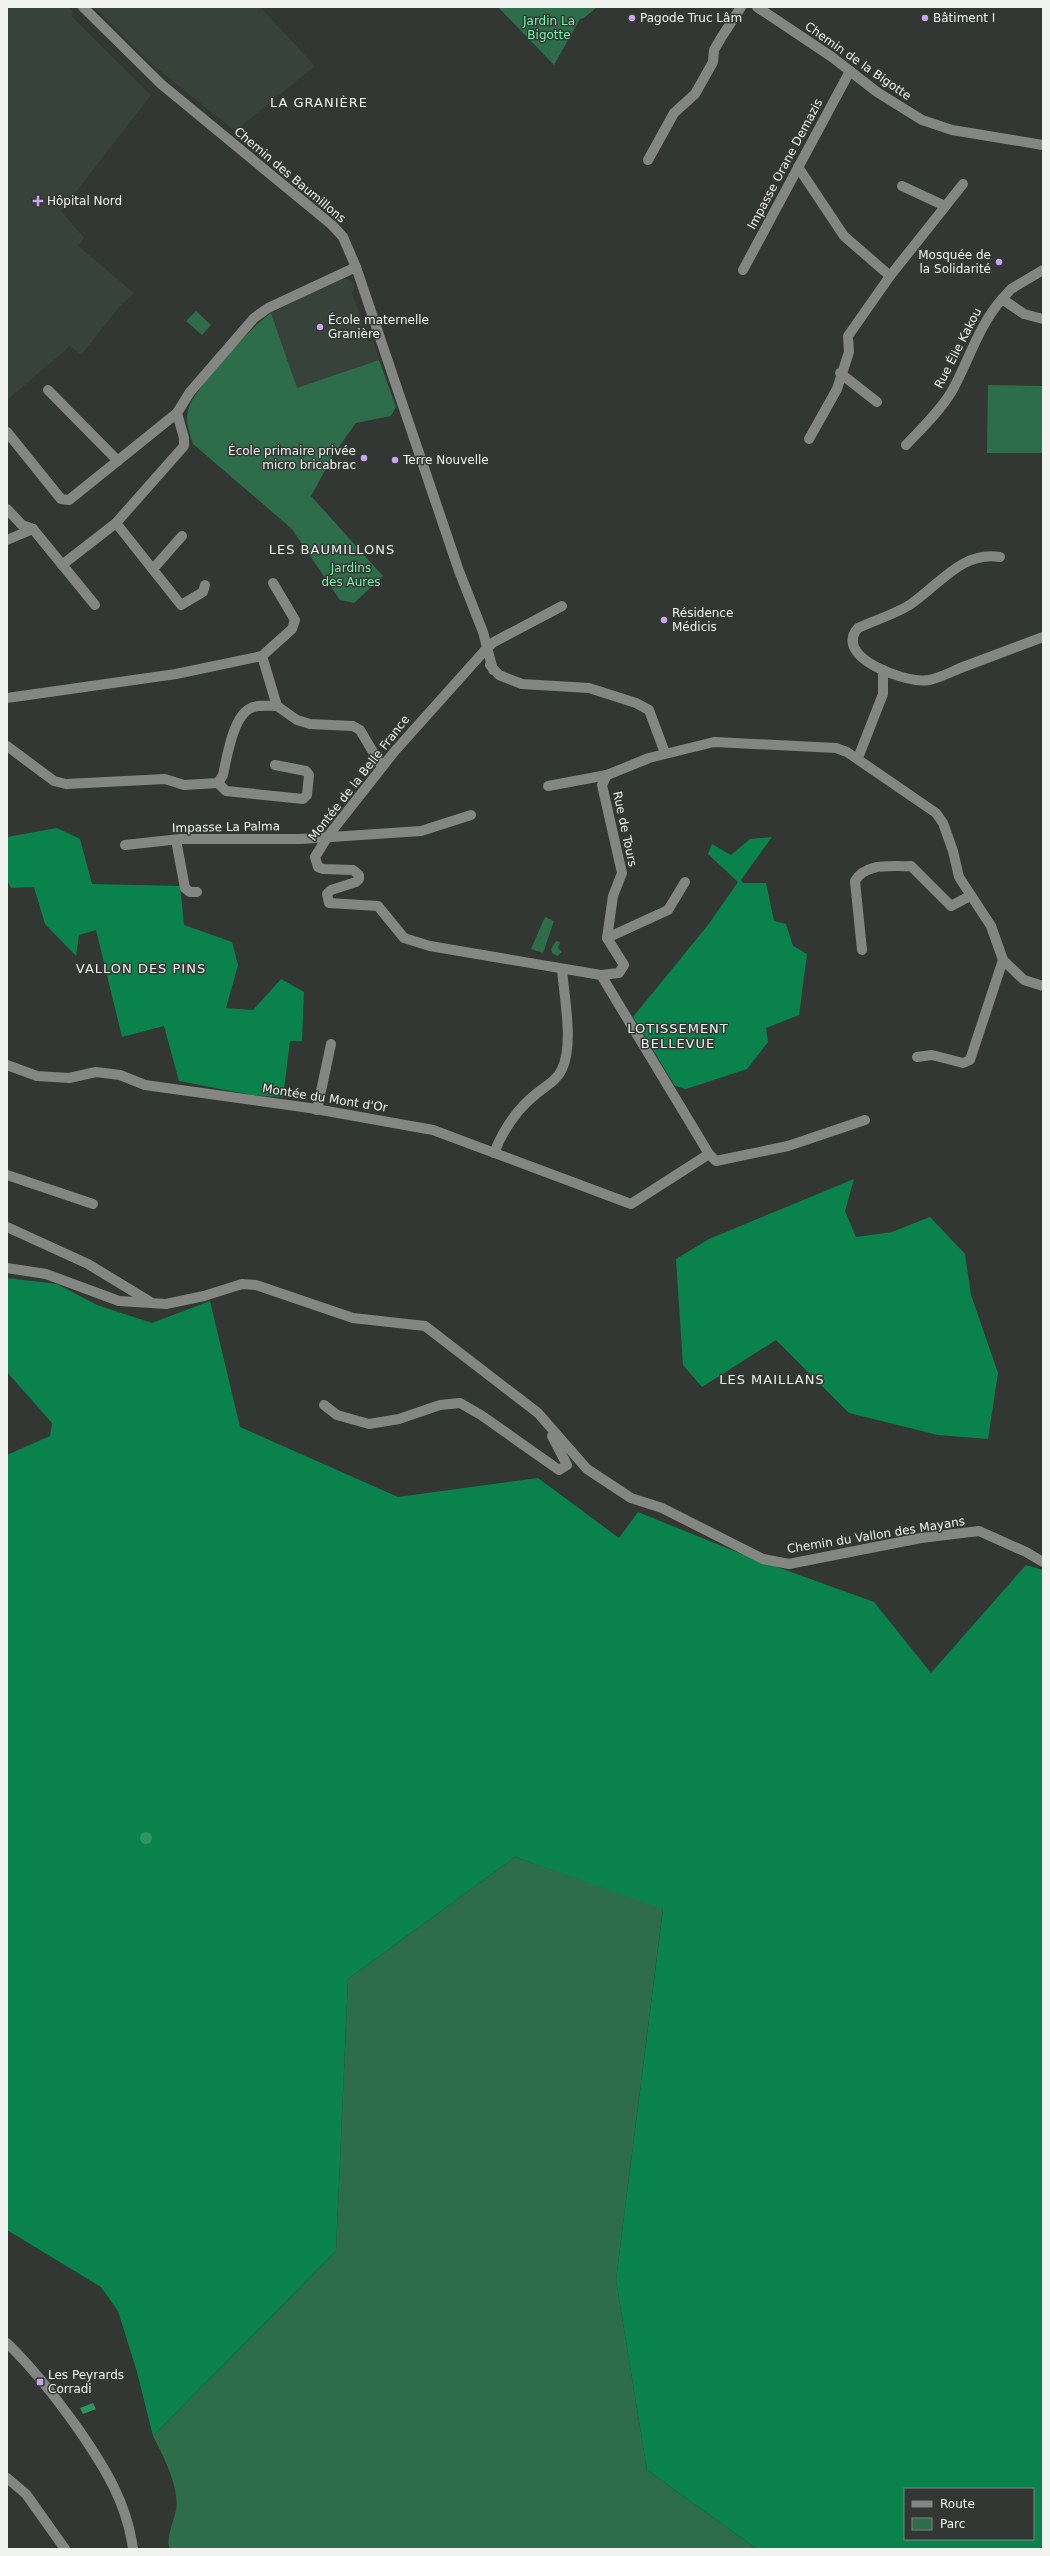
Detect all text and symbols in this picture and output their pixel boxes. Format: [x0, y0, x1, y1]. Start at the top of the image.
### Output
place label: Pagode Truc Lâm [640, 11, 742, 25]
place label: Bâtiment I [933, 11, 995, 25]
marker: Pagode Truc Lâm [627, 13, 637, 23]
marker: Bâtiment I [920, 13, 930, 23]
park label: Jardin La Bigotte [522, 14, 575, 42]
street label: Chemin de la Bigotte [802, 19, 914, 103]
district label: LA GRANIÈRE [270, 95, 368, 110]
street label: Impasse Orane Demazis [745, 96, 825, 232]
street label: Chemin des Baumillons [232, 124, 348, 226]
place label: Hôpital Nord [47, 194, 122, 208]
marker: Hôpital Nord [32, 195, 44, 207]
place label: Mosquée de la Solidarité [918, 248, 991, 276]
marker: Mosquée de la Solidarité [994, 257, 1004, 267]
street label: Rue Élie Kakou [931, 305, 984, 391]
place label: École maternelle Granière [328, 312, 429, 341]
marker: École maternelle Granière [315, 322, 325, 332]
place label: École primaire privée micro bricabrac [228, 443, 356, 472]
marker: École primaire privée micro bricabrac [359, 453, 369, 463]
place label: Terre Nouvelle [402, 453, 489, 467]
marker: Terre Nouvelle [390, 455, 400, 465]
district label: LES BAUMILLONS [269, 542, 395, 557]
park label: Jardins des Aures [321, 561, 381, 589]
place label: Résidence Médicis [672, 606, 733, 634]
marker: Résidence Médicis [659, 615, 669, 625]
street label: Montée de la Belle France [306, 713, 412, 843]
street label: Rue de Tours [610, 790, 640, 868]
street label: Impasse La Palma [172, 819, 280, 835]
district label: VALLON DES PINS [76, 961, 206, 976]
district label: LOTISSEMENT BELLEVUE [627, 1021, 729, 1051]
street label: Montée du Mont d'Or [261, 1081, 389, 1115]
district label: LES MAILLANS [719, 1372, 825, 1387]
street label: Chemin du Vallon des Mayans [786, 1514, 966, 1556]
place label: Les Peyrards Corradi [48, 2368, 124, 2396]
marker: Les Peyrards Corradi [35, 2377, 45, 2387]
legend [904, 2488, 1034, 2540]
text: Route [940, 2497, 975, 2511]
text: Parc [940, 2517, 965, 2531]

